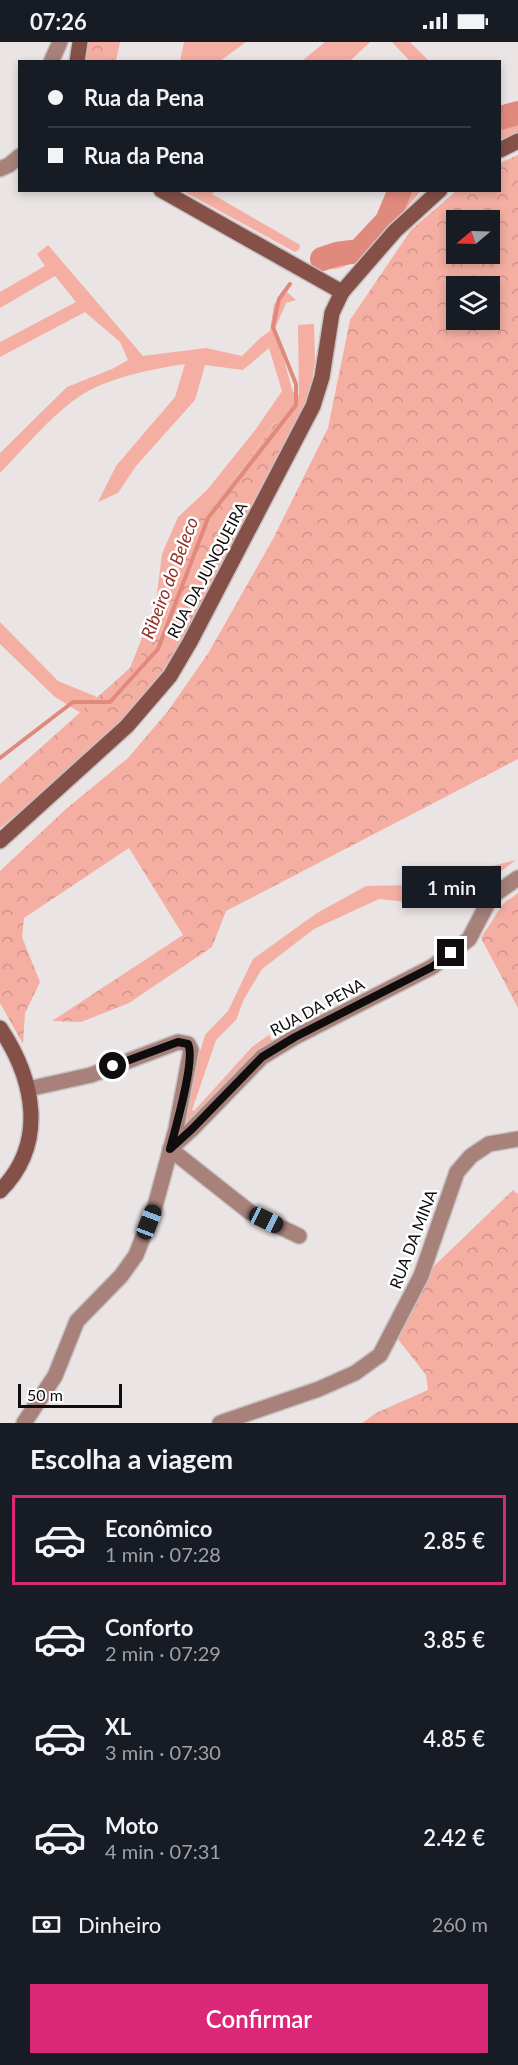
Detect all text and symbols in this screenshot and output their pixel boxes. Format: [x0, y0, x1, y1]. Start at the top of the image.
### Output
text: 07:26 [30, 8, 87, 35]
text: Rua da Pena [84, 84, 204, 111]
text: Rua da Pena [84, 142, 204, 169]
north arrow [446, 210, 500, 264]
map controls [446, 210, 500, 330]
button: layers [446, 276, 500, 330]
street label: RUA DA JUNQUEIRA [163, 498, 251, 641]
water label: Ribeiro do Beleco [136, 514, 202, 642]
callout: 1 min [402, 866, 500, 908]
text: 1 min [427, 875, 476, 899]
route end [437, 939, 464, 966]
street label: RUA DA PENA [266, 974, 367, 1039]
route start [99, 1052, 126, 1079]
street label: RUA DA MINA [385, 1186, 440, 1291]
car [134, 1202, 164, 1242]
car [246, 1204, 286, 1236]
scale bar [18, 1381, 122, 1408]
text: 50 m [27, 1385, 63, 1404]
text: Escolha a viagem [30, 1442, 233, 1475]
icon: car [33, 1513, 87, 1567]
text: Econômico [105, 1515, 212, 1542]
text: 2.85 € [423, 1527, 485, 1554]
text: 1 min · 07:28 [105, 1542, 221, 1566]
icon: car [33, 1612, 87, 1666]
text: Conforto [105, 1614, 193, 1641]
text: 3.85 € [423, 1626, 485, 1653]
text: 2 min · 07:29 [105, 1641, 221, 1665]
icon: car [33, 1711, 87, 1765]
text: XL [105, 1713, 131, 1740]
text: 4.85 € [423, 1725, 485, 1752]
text: 3 min · 07:30 [105, 1740, 221, 1764]
icon: car [33, 1810, 87, 1864]
text: Moto [105, 1812, 159, 1839]
text: 2.42 € [423, 1824, 485, 1851]
text: 4 min · 07:31 [105, 1839, 221, 1863]
icon: cash [30, 1908, 63, 1941]
text: Dinheiro [78, 1911, 161, 1938]
text: 260 m [432, 1912, 488, 1936]
button: Confirmar [30, 1984, 488, 2053]

